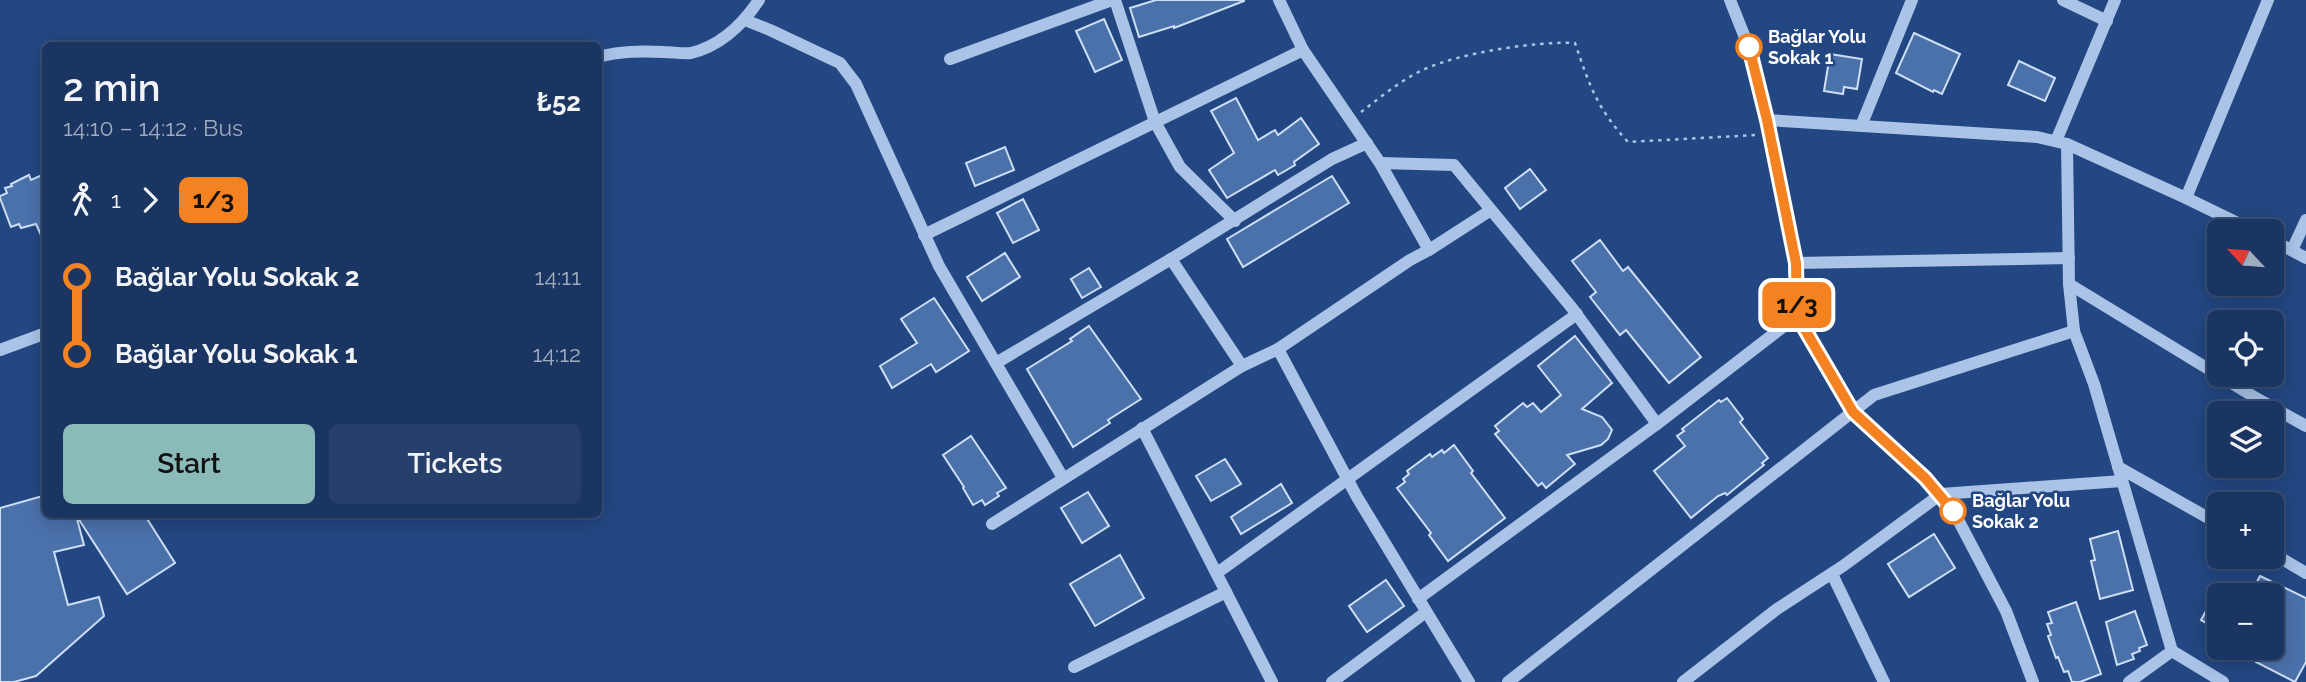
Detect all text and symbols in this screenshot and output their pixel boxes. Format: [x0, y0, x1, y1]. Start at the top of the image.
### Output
place label: Bağlar Yolu Sokak 1 [1768, 26, 1866, 68]
marker: Bağlar Yolu Sokak 1 [1736, 34, 1762, 60]
text: 2 min [63, 65, 160, 110]
text: ₺52 [536, 87, 581, 117]
text: 14:10 – 14:12 · Bus [63, 114, 243, 141]
icon: walk [63, 181, 101, 219]
icon: forward [131, 181, 169, 219]
text: 1/3 [193, 185, 234, 214]
text: 1 [111, 186, 121, 213]
north arrow [2207, 219, 2284, 296]
map controls [2207, 219, 2284, 660]
text: Bağlar Yolu Sokak 2 [115, 262, 360, 292]
text: 14:11 [535, 263, 581, 290]
line badge: 1/3 [1757, 282, 1837, 328]
text: 1/3 [1776, 290, 1818, 319]
button: locate [2207, 310, 2284, 387]
text: Bağlar Yolu Sokak 1 [115, 339, 358, 369]
text: 14:12 [532, 340, 581, 367]
button: layers [2207, 401, 2284, 478]
button: Start [63, 424, 315, 504]
button: Tickets [329, 424, 581, 504]
place label: Bağlar Yolu Sokak 2 [1972, 490, 2070, 532]
button: + [2207, 492, 2284, 569]
marker: Bağlar Yolu Sokak 2 [1940, 498, 1966, 524]
button: − [2207, 583, 2284, 660]

